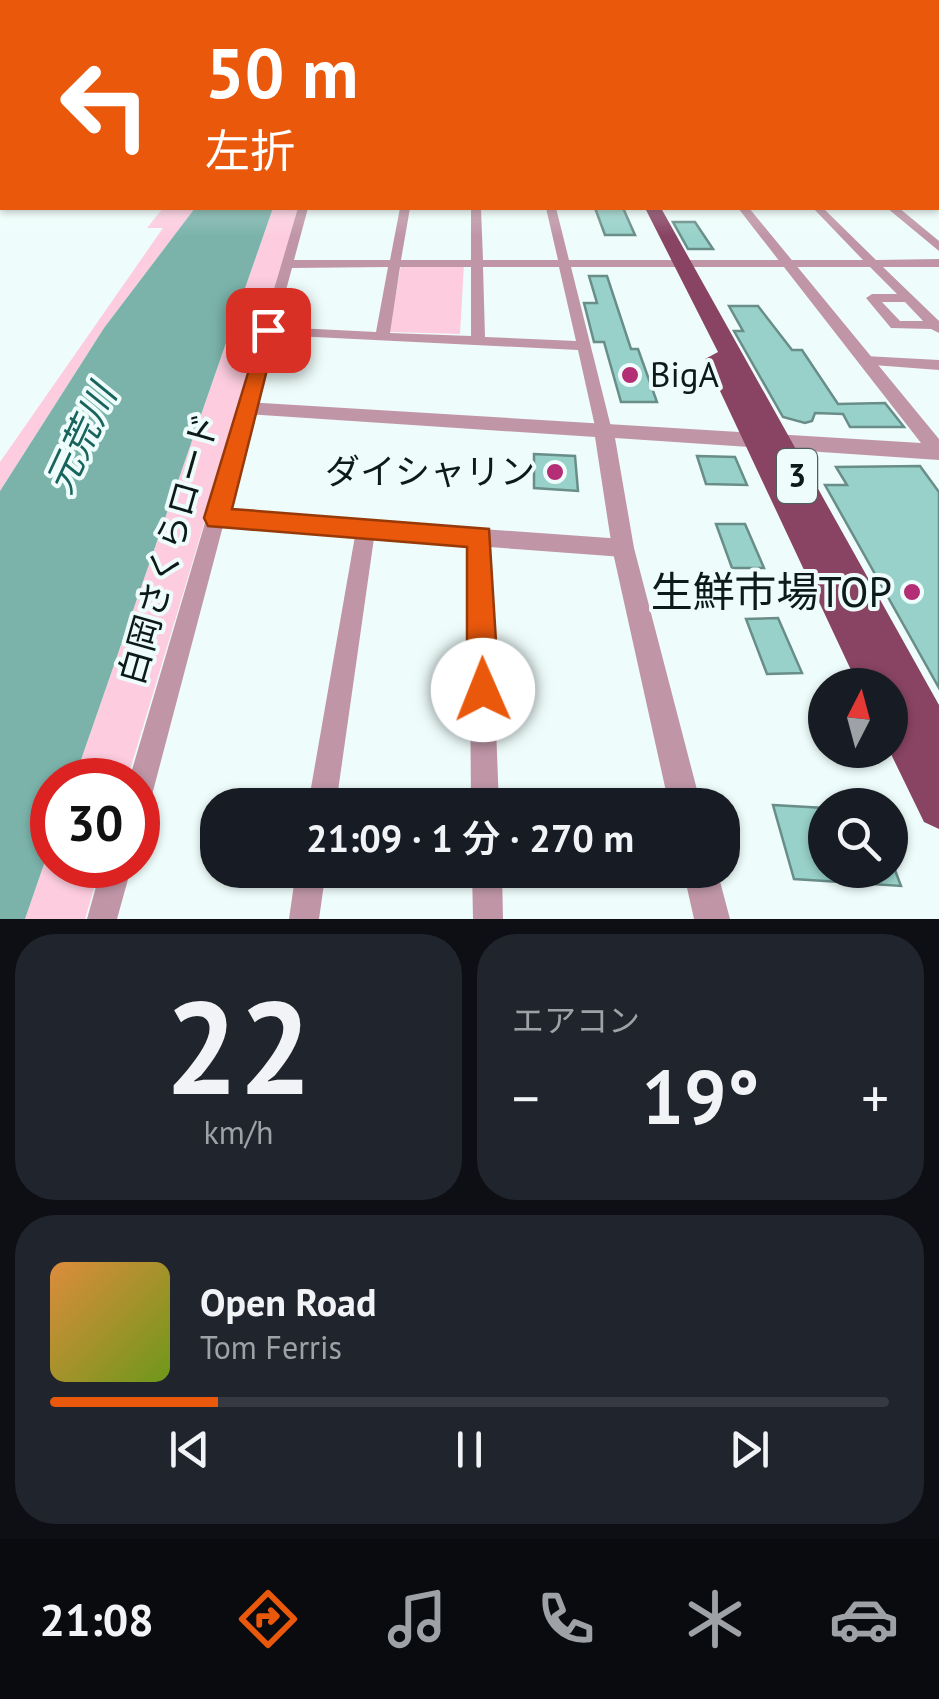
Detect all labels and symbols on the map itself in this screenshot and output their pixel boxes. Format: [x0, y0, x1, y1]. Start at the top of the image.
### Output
pin [226, 288, 311, 373]
place label: BigA [650, 351, 720, 397]
marker: BigA [619, 364, 641, 386]
water label: 元荒川 [33, 373, 128, 500]
street label: 白岡さくらロード [107, 408, 229, 690]
place label: ダイシャリン [325, 448, 535, 494]
road number: 3 [777, 449, 817, 503]
marker: ダイシャリン [544, 461, 566, 483]
place label: 生鮮市場TOP [650, 564, 892, 619]
marker: 生鮮市場TOP [901, 581, 923, 603]
position arrow [431, 638, 535, 742]
north arrow [808, 668, 908, 768]
speed limit sign: 30 [30, 758, 160, 888]

